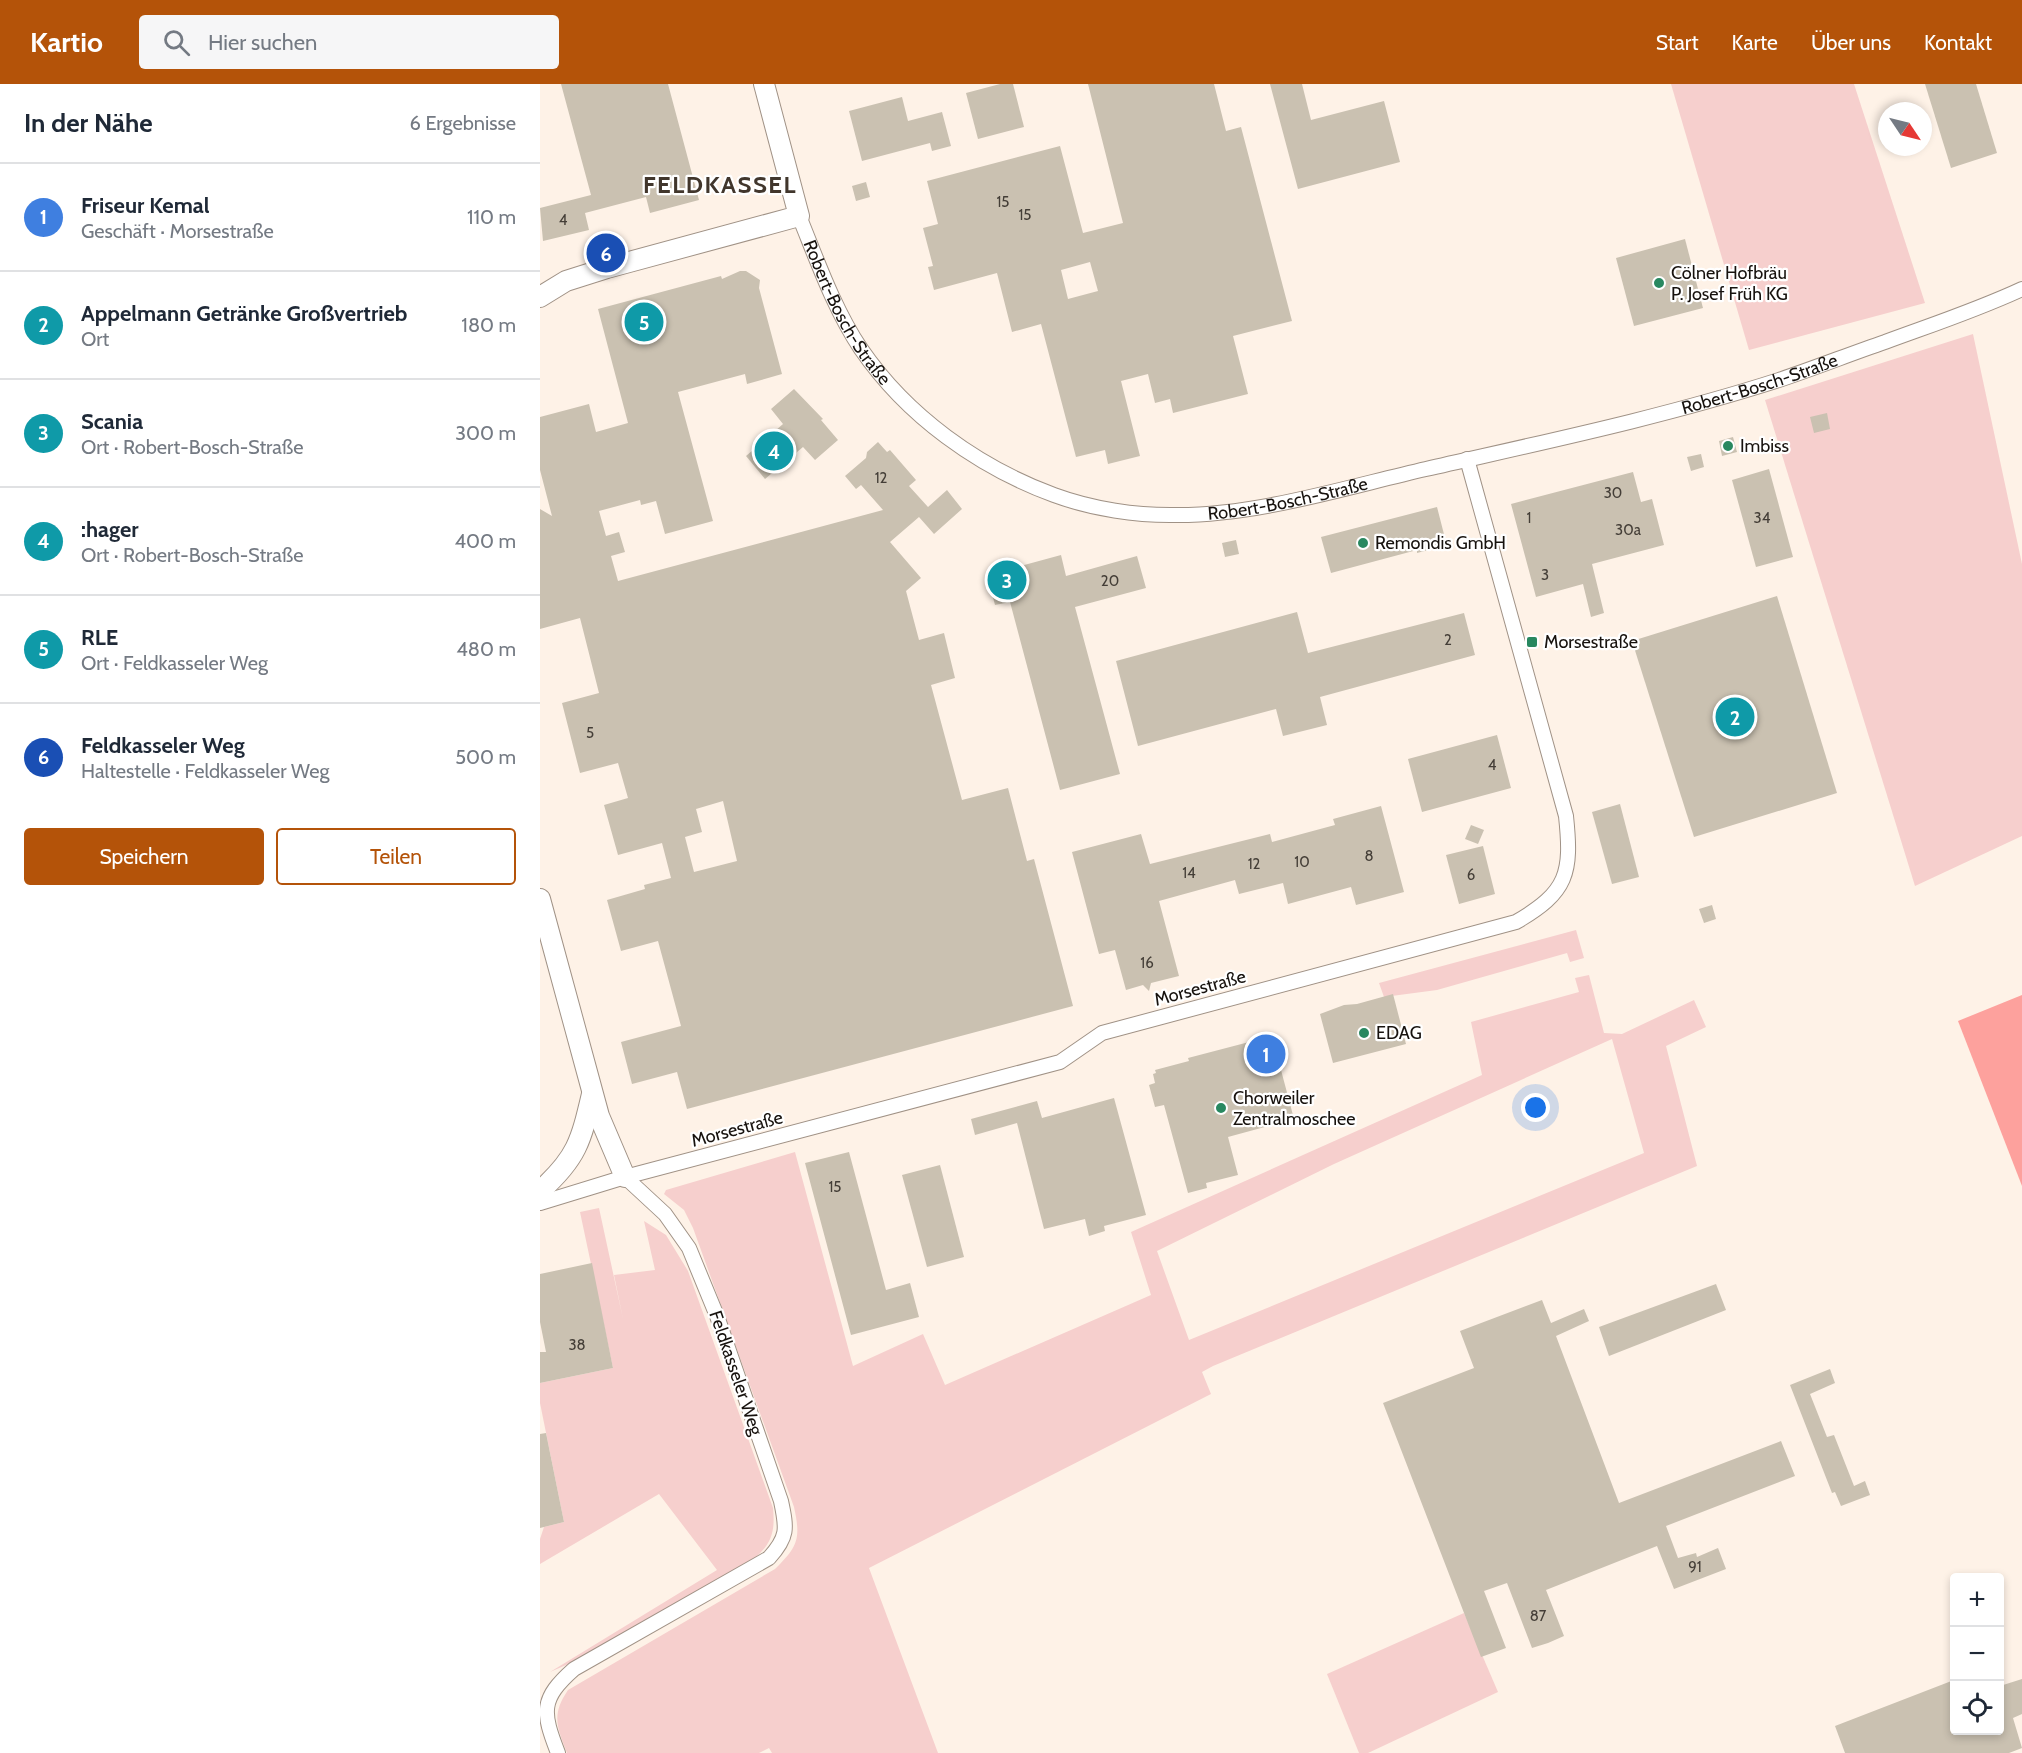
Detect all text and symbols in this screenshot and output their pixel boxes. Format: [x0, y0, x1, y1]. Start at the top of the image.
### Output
search box [139, 15, 559, 69]
text: Kartio [30, 25, 103, 59]
icon: search [160, 26, 193, 59]
text: Hier suchen [208, 29, 317, 56]
text: Start [1656, 30, 1699, 55]
text: Karte [1732, 30, 1778, 55]
text: Über uns [1811, 30, 1891, 55]
text: Kontakt [1924, 30, 1992, 55]
north arrow [1878, 102, 1932, 156]
text: In der Nähe [24, 107, 153, 139]
text: 6 Ergebnisse [410, 111, 516, 135]
district label: FELDKASSEL [643, 170, 797, 199]
text: Friseur Kemal [81, 192, 210, 219]
house number: 15 [996, 193, 1010, 211]
text: 1 [40, 205, 47, 229]
text: 110 m [467, 205, 516, 229]
house number: 15 [1018, 206, 1032, 224]
house number: 4 [559, 211, 568, 229]
text: Geschäft · Morsestraße [81, 219, 274, 243]
pin: 6 [586, 230, 626, 276]
street label: Robert-Bosch-Straße [799, 237, 895, 389]
place label: Cölner Hofbräu P. Josef Früh KG [1671, 262, 1788, 305]
marker: Cölner Hofbräu P. Josef Früh KG [1652, 276, 1666, 290]
text: Appelmann Getränke Großvertrieb [81, 300, 407, 327]
pin: 5 [624, 300, 664, 344]
text: 2 [38, 313, 49, 337]
text: 180 m [461, 313, 516, 337]
text: Ort [81, 327, 109, 351]
street label: Robert-Bosch-Straße [1679, 349, 1841, 419]
text: Scania [81, 408, 143, 435]
text: 3 [38, 421, 49, 445]
text: 300 m [455, 421, 516, 445]
pin: 4 [754, 428, 794, 473]
text: Ort · Robert-Bosch-Straße [81, 435, 304, 459]
place label: Imbiss [1740, 435, 1789, 457]
marker: Imbiss [1721, 439, 1735, 453]
house number: 12 [875, 469, 888, 487]
street label: Robert-Bosch-Straße [1207, 473, 1370, 525]
house number: 30 [1604, 484, 1622, 502]
house number: 1 [1527, 509, 1531, 527]
house number: 34 [1754, 509, 1771, 527]
text: :hager [81, 516, 139, 543]
house number: 30a [1615, 521, 1642, 539]
text: 4 [37, 529, 50, 553]
text: 400 m [454, 529, 516, 553]
place label: Remondis GmbH [1375, 532, 1506, 554]
marker: Remondis GmbH [1356, 536, 1370, 550]
text: Ort · Robert-Bosch-Straße [81, 543, 304, 567]
pin: 3 [988, 558, 1026, 602]
house number: 3 [1541, 566, 1549, 584]
house number: 20 [1101, 572, 1119, 590]
text: RLE [81, 624, 118, 651]
house number: 2 [1444, 631, 1452, 649]
place label: Morsestraße [1544, 631, 1638, 653]
marker: Morsestraße [1525, 635, 1539, 649]
text: 5 [38, 637, 49, 661]
text: 480 m [456, 637, 516, 661]
text: Ort · Feldkasseler Weg [81, 651, 268, 675]
pin: 2 [1716, 694, 1754, 740]
house number: 5 [586, 724, 594, 742]
text: Feldkasseler Weg [81, 732, 245, 759]
text: 6 [38, 745, 49, 769]
text: 500 m [455, 745, 516, 769]
house number: 4 [1488, 756, 1497, 774]
text: Haltestelle · Feldkasseler Weg [81, 759, 329, 783]
button: Speichern [24, 828, 264, 885]
button: Teilen [276, 828, 516, 885]
house number: 8 [1364, 847, 1374, 865]
house number: 10 [1294, 853, 1310, 871]
house number: 12 [1248, 855, 1261, 873]
house number: 14 [1182, 864, 1196, 882]
house number: 6 [1467, 866, 1475, 884]
house number: 16 [1140, 954, 1154, 972]
street label: Morsestraße [1152, 965, 1248, 1011]
place label: EDAG [1376, 1022, 1422, 1044]
marker: EDAG [1357, 1026, 1371, 1040]
pin: 1 [1246, 1032, 1286, 1076]
place label: Chorweiler Zentralmoschee [1233, 1087, 1356, 1130]
your location [1521, 1093, 1550, 1122]
marker: Chorweiler Zentralmoschee [1214, 1101, 1228, 1115]
street label: Morsestraße [689, 1106, 785, 1152]
house number: 15 [828, 1178, 842, 1196]
street label: Feldkasseler Weg [704, 1308, 768, 1439]
house number: 38 [568, 1336, 586, 1354]
house number: 91 [1688, 1558, 1702, 1576]
map controls [1950, 1573, 2004, 1735]
button: + [1950, 1573, 2004, 1627]
house number: 87 [1530, 1607, 1547, 1625]
button: − [1950, 1627, 2004, 1681]
button: locate [1950, 1681, 2004, 1735]

